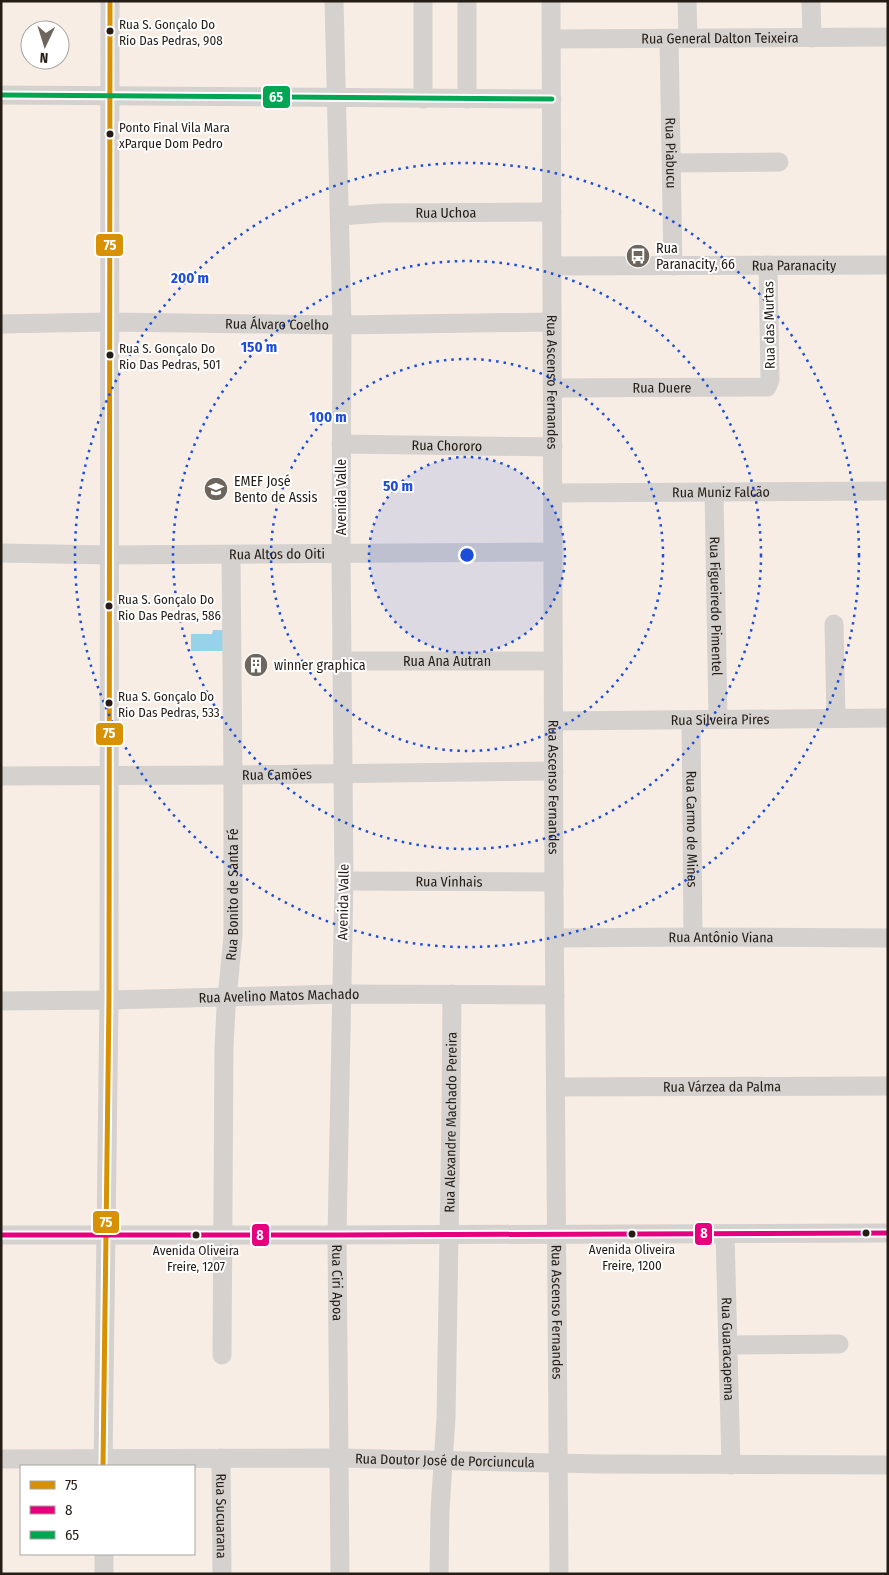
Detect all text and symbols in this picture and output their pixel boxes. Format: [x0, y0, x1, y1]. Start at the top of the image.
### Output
place label: Rua S. Gonçalo Do Rio Das Pedras, 908 [119, 17, 223, 48]
north arrow [20, 20, 70, 70]
marker: Rua S. Gonçalo Do Rio Das Pedras, 908 [105, 26, 115, 36]
street label: Rua General Dalton Teixeira [641, 30, 799, 47]
text: N [39, 49, 49, 66]
line badge: 65 [262, 85, 291, 109]
text: 65 [269, 89, 283, 106]
street label: Rua Piabucu [661, 117, 680, 189]
place label: Ponto Final Vila Mara xParque Dom Pedro [119, 120, 230, 151]
marker: Ponto Final Vila Mara xParque Dom Pedro [105, 129, 115, 139]
street label: Rua Uchoa [415, 204, 477, 222]
line badge: 75 [95, 233, 124, 257]
text: 75 [104, 237, 116, 254]
place label: Rua Paranacity, 66 [656, 240, 735, 273]
bus stop icon: Rua Paranacity, 66 [625, 243, 651, 269]
street label: Rua Paranacity [752, 257, 837, 274]
text: 200 m [170, 269, 209, 287]
street label: Rua das Murtas [760, 281, 779, 369]
street label: Rua Álvaro Coelho [225, 315, 329, 334]
street label: Rua Ascenso Fernandes [543, 315, 561, 449]
text: 150 m [241, 338, 277, 356]
place label: Rua S. Gonçalo Do Rio Das Pedras, 501 [119, 341, 221, 372]
marker: Rua S. Gonçalo Do Rio Das Pedras, 501 [105, 350, 115, 360]
street label: Rua Duere [632, 379, 692, 397]
text: 100 m [309, 408, 347, 426]
street label: Rua Chororo [412, 437, 482, 455]
street label: Avenida Valle [333, 459, 350, 535]
place label: EMEF José Bento de Assis [234, 473, 317, 506]
school or university icon: EMEF José Bento de Assis [203, 476, 229, 502]
text: 50 m [383, 477, 413, 495]
street label: Rua Muniz Falcão [672, 484, 770, 501]
street label: Rua Figueiredo Pimentel [706, 536, 725, 676]
street label: Rua Altos do Oiti [229, 546, 325, 563]
centre of rings [458, 546, 476, 564]
place label: Rua S. Gonçalo Do Rio Das Pedras, 586 [118, 592, 221, 623]
marker: Rua S. Gonçalo Do Rio Das Pedras, 586 [104, 601, 114, 611]
building icon: winner graphica [243, 652, 269, 678]
street label: Rua Ana Autran [403, 653, 491, 670]
place label: winner graphica [274, 657, 366, 674]
place label: Rua S. Gonçalo Do Rio Das Pedras, 533 [118, 689, 220, 720]
marker: Rua S. Gonçalo Do Rio Das Pedras, 533 [104, 698, 114, 708]
street label: Rua Silveira Pires [671, 711, 769, 729]
street label: Rua Ascenso Fernandes [544, 720, 562, 854]
line badge: 75 [95, 722, 124, 746]
text: 75 [103, 725, 115, 742]
street label: Rua Camões [242, 766, 312, 784]
street label: Rua Carmo de Minas [682, 771, 701, 887]
street label: Rua Bonito de Santa Fé [223, 828, 242, 961]
street label: Avenida Valle [334, 864, 353, 940]
street label: Rua Vinhais [415, 873, 483, 891]
street label: Rua Antônio Viana [668, 929, 774, 946]
street label: Rua Avelino Matos Machado [198, 986, 359, 1007]
street label: Rua Alexandre Machado Pereira [441, 1032, 461, 1213]
street label: Rua Várzea da Palma [663, 1078, 781, 1096]
line badge: 75 [92, 1210, 120, 1234]
text: 75 [100, 1214, 112, 1231]
line badge: 8 [694, 1222, 713, 1246]
line badge: 8 [251, 1223, 270, 1247]
text: 8 [700, 1225, 708, 1242]
text: 8 [256, 1227, 264, 1244]
unlabelled marker [861, 1228, 871, 1238]
marker: Avenida Oliveira Freire, 1200 [627, 1229, 637, 1239]
marker: Avenida Oliveira Freire, 1207 [191, 1230, 201, 1240]
place label: Avenida Oliveira Freire, 1200 [589, 1242, 675, 1273]
place label: Avenida Oliveira Freire, 1207 [153, 1243, 239, 1274]
street label: Rua Ciri Apoa [328, 1245, 346, 1321]
street label: Rua Ascenso Fernandes [548, 1245, 566, 1379]
street label: Rua Guaracapema [718, 1297, 737, 1401]
street label: Rua Doutor José de Porciuncula [355, 1450, 535, 1472]
legend [20, 1465, 195, 1555]
street label: Rua Sucuarana [212, 1473, 230, 1559]
text: 75 [65, 1476, 78, 1494]
text: 8 [65, 1501, 73, 1519]
text: 65 [65, 1526, 79, 1544]

